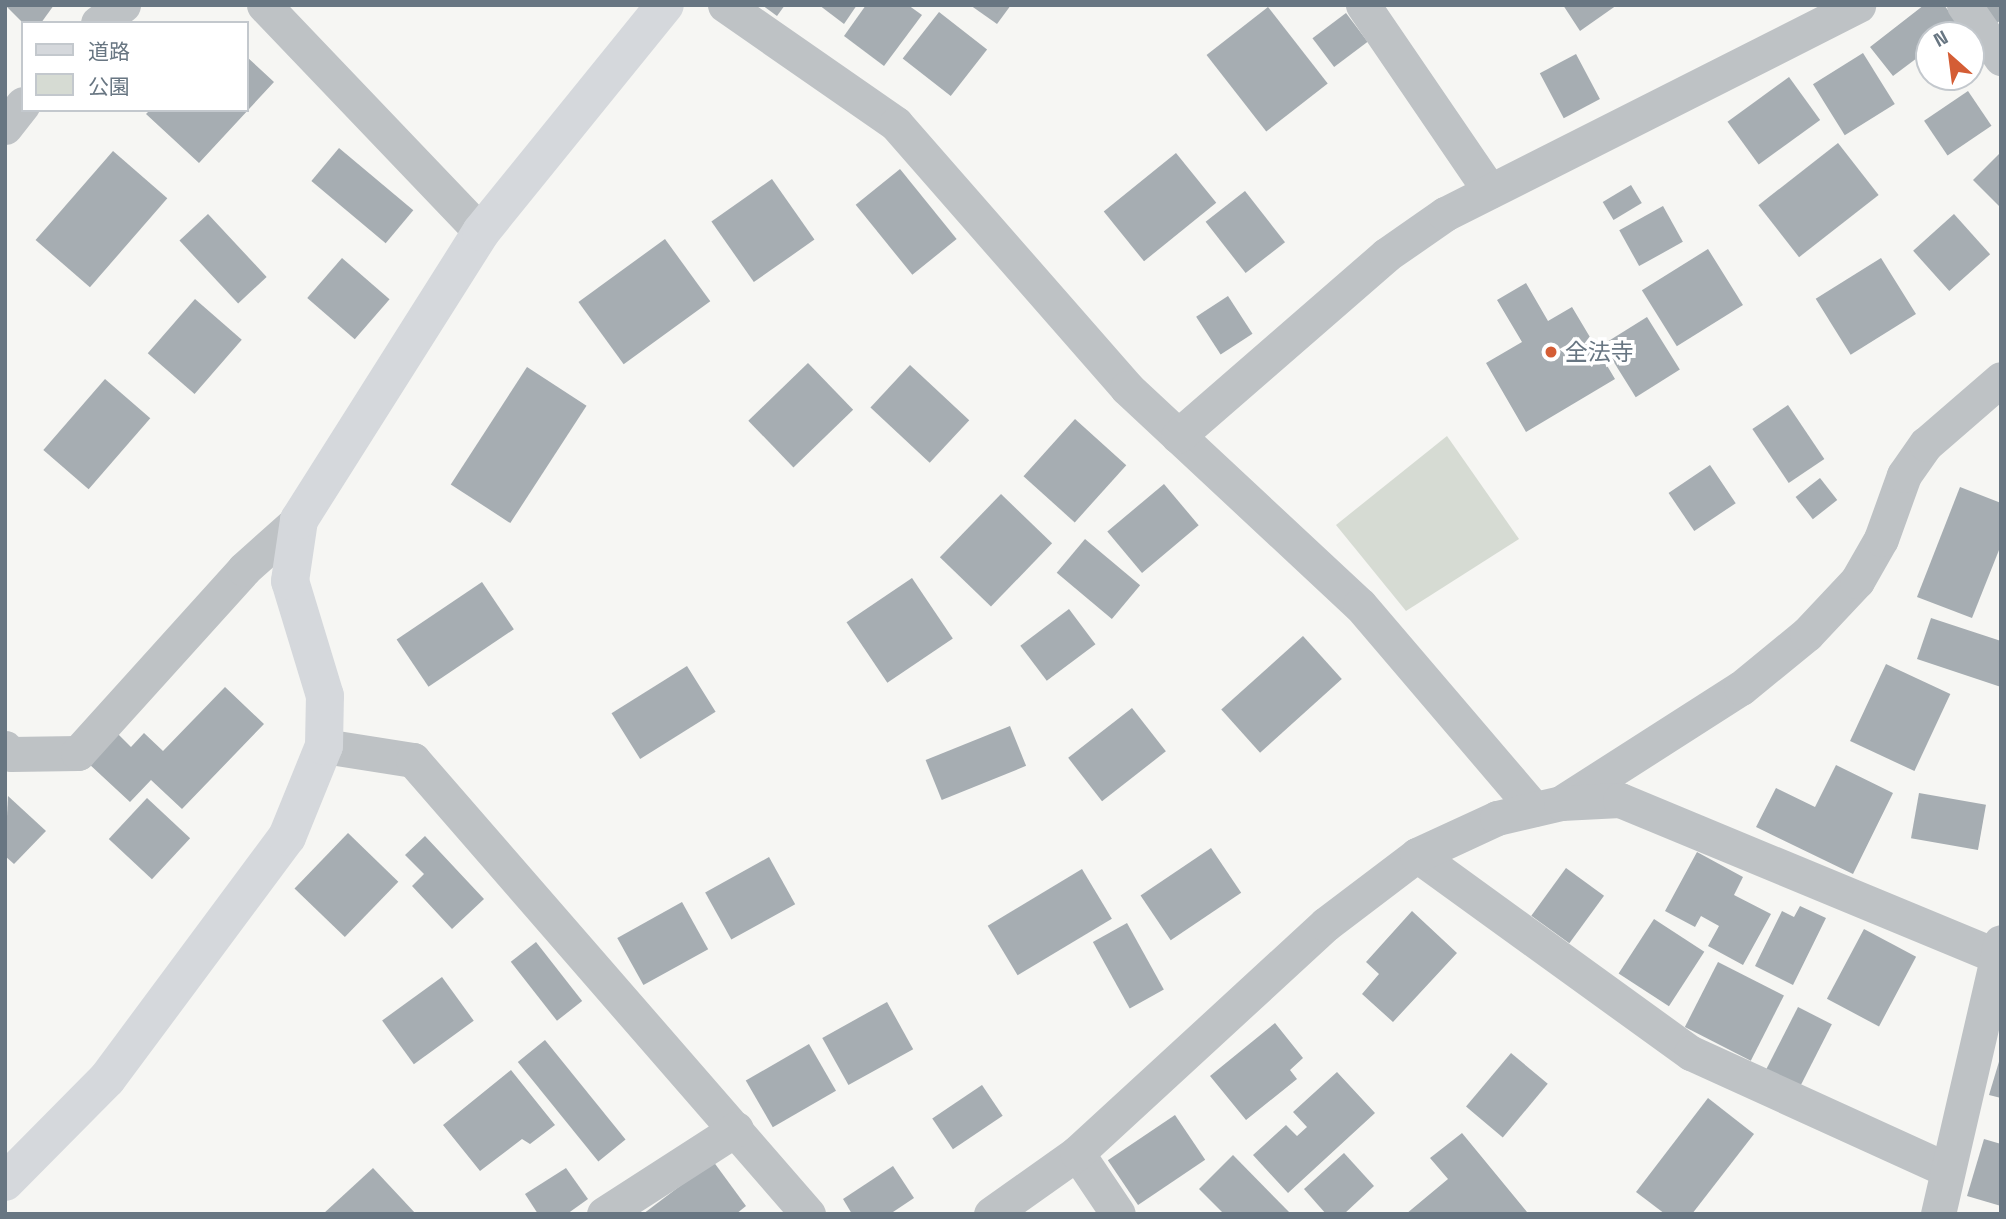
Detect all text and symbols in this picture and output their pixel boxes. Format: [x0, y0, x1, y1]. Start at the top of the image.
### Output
legend [21, 21, 248, 112]
north arrow [1915, 21, 1985, 91]
text: N [1929, 25, 1952, 53]
text: 道路 [88, 38, 130, 65]
text: 公園 [88, 73, 130, 100]
place label: 全法寺 [1565, 338, 1634, 366]
marker: 全法寺 [1543, 344, 1559, 360]

